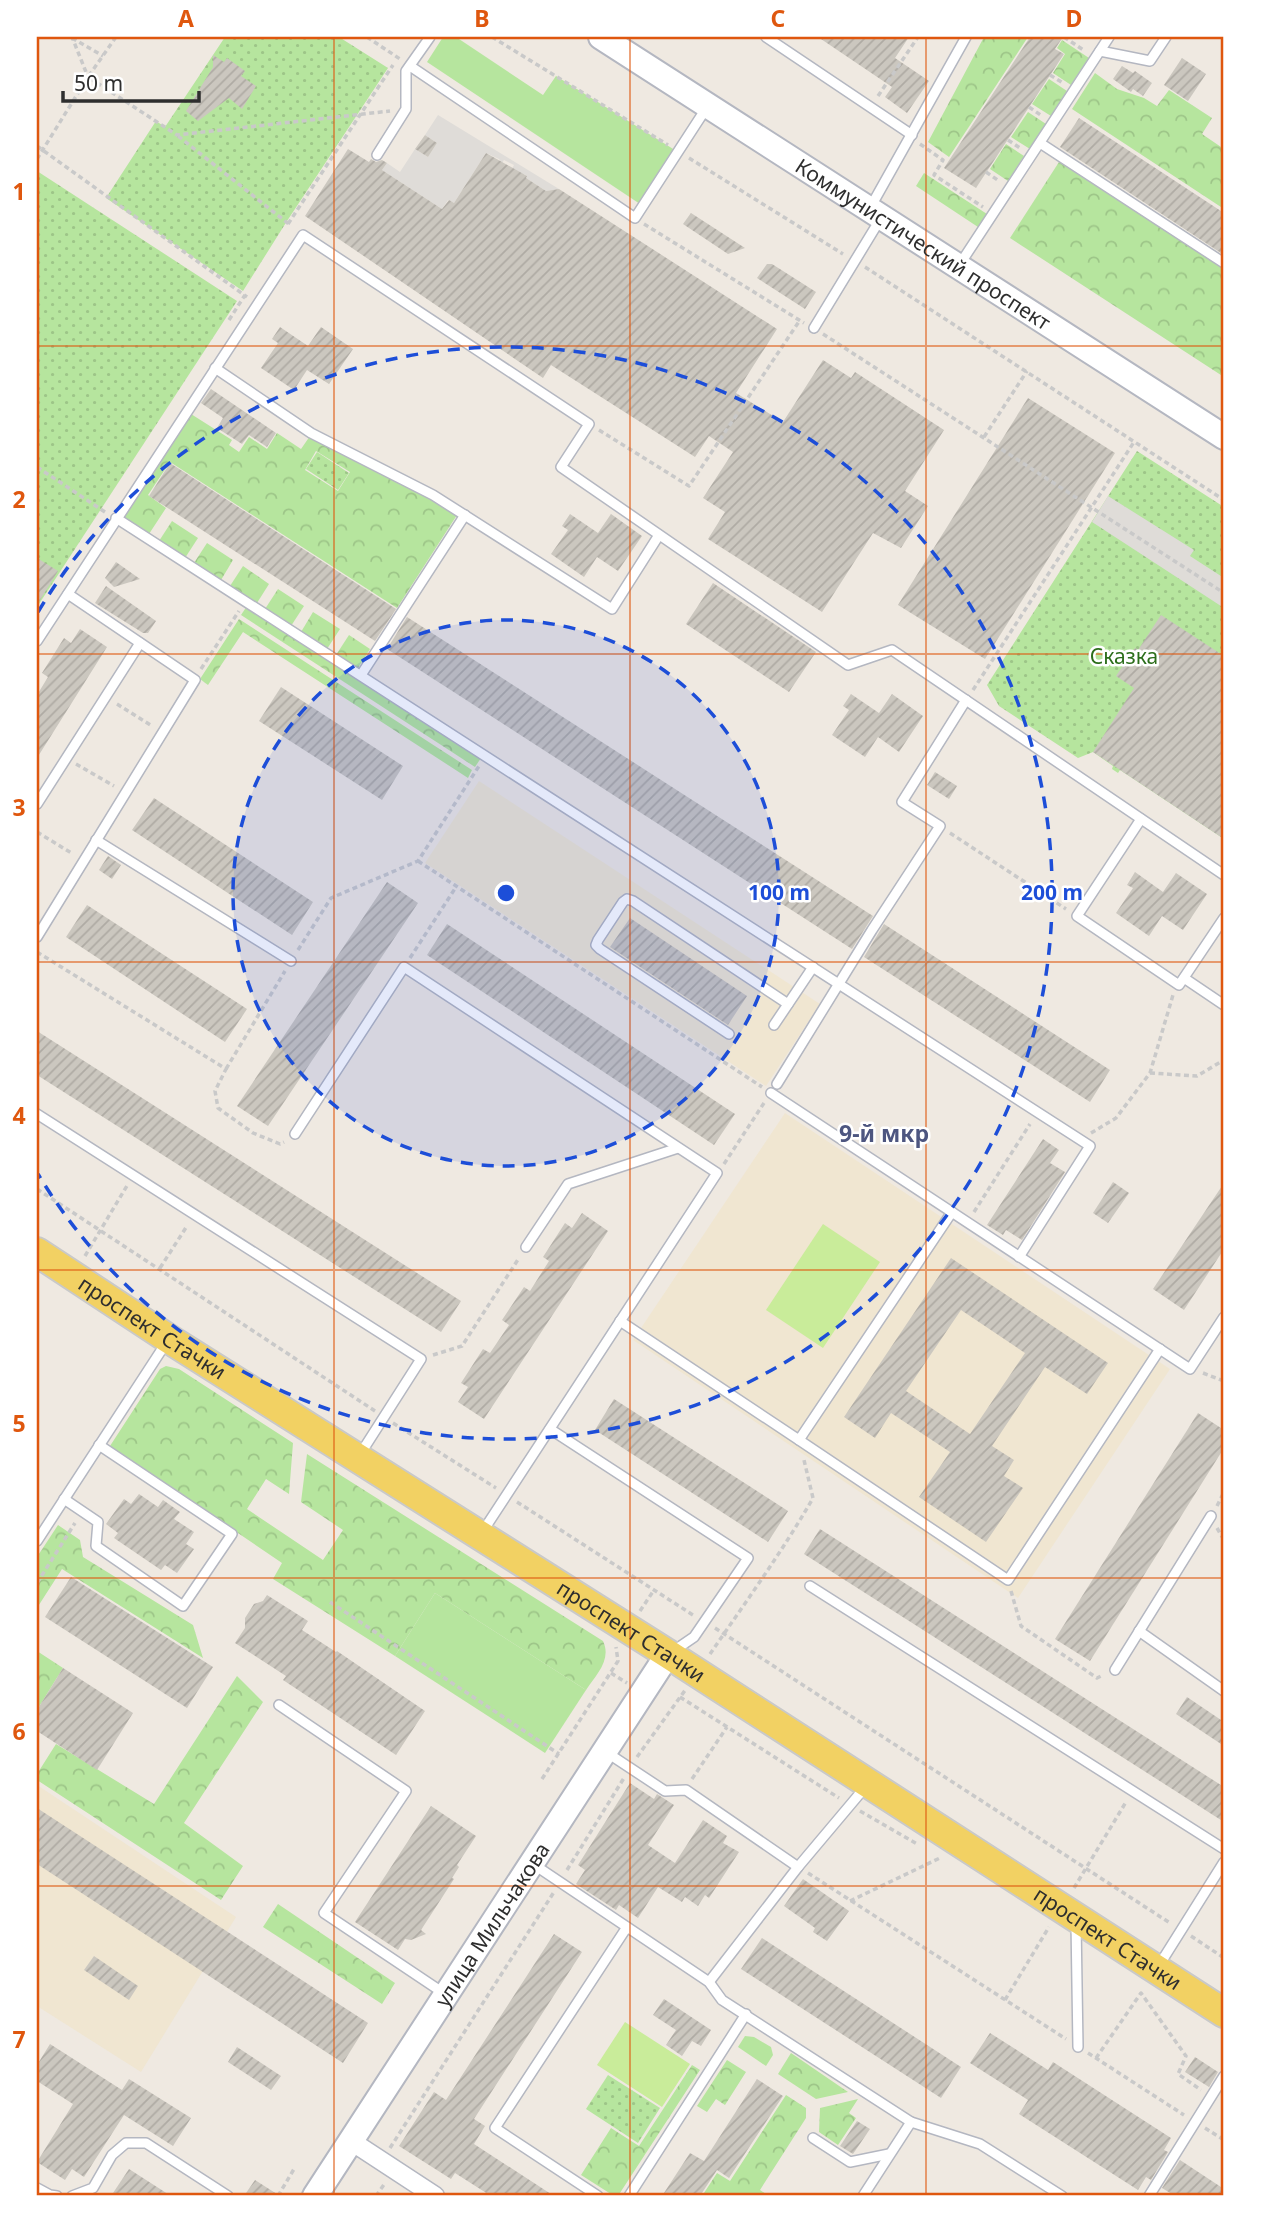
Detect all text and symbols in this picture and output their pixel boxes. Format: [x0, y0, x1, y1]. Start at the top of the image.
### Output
text: A [178, 2, 194, 34]
text: B [474, 2, 490, 34]
text: C [771, 2, 786, 34]
text: D [1066, 2, 1082, 34]
scale bar [63, 60, 200, 104]
text: 50 m [74, 69, 123, 97]
street label: Коммунистический проспект [790, 152, 1056, 336]
text: 1 [12, 175, 26, 207]
text: 2 [12, 483, 26, 515]
park label: Сказка [1090, 642, 1158, 670]
text: 3 [12, 791, 26, 823]
text: 100 m [748, 878, 810, 906]
text: 200 m [1021, 878, 1083, 906]
centre of rings [494, 881, 518, 905]
text: 4 [12, 1099, 26, 1131]
district label: 9-й мкр [839, 1117, 929, 1149]
street label: проспект Стачки [73, 1269, 232, 1386]
text: 5 [12, 1407, 26, 1439]
street label: проспект Стачки [552, 1574, 711, 1689]
text: 6 [12, 1715, 26, 1747]
street label: улица Мильчакова [428, 1837, 556, 2012]
street label: проспект Стачки [1029, 1880, 1187, 1996]
text: 7 [12, 2023, 26, 2055]

